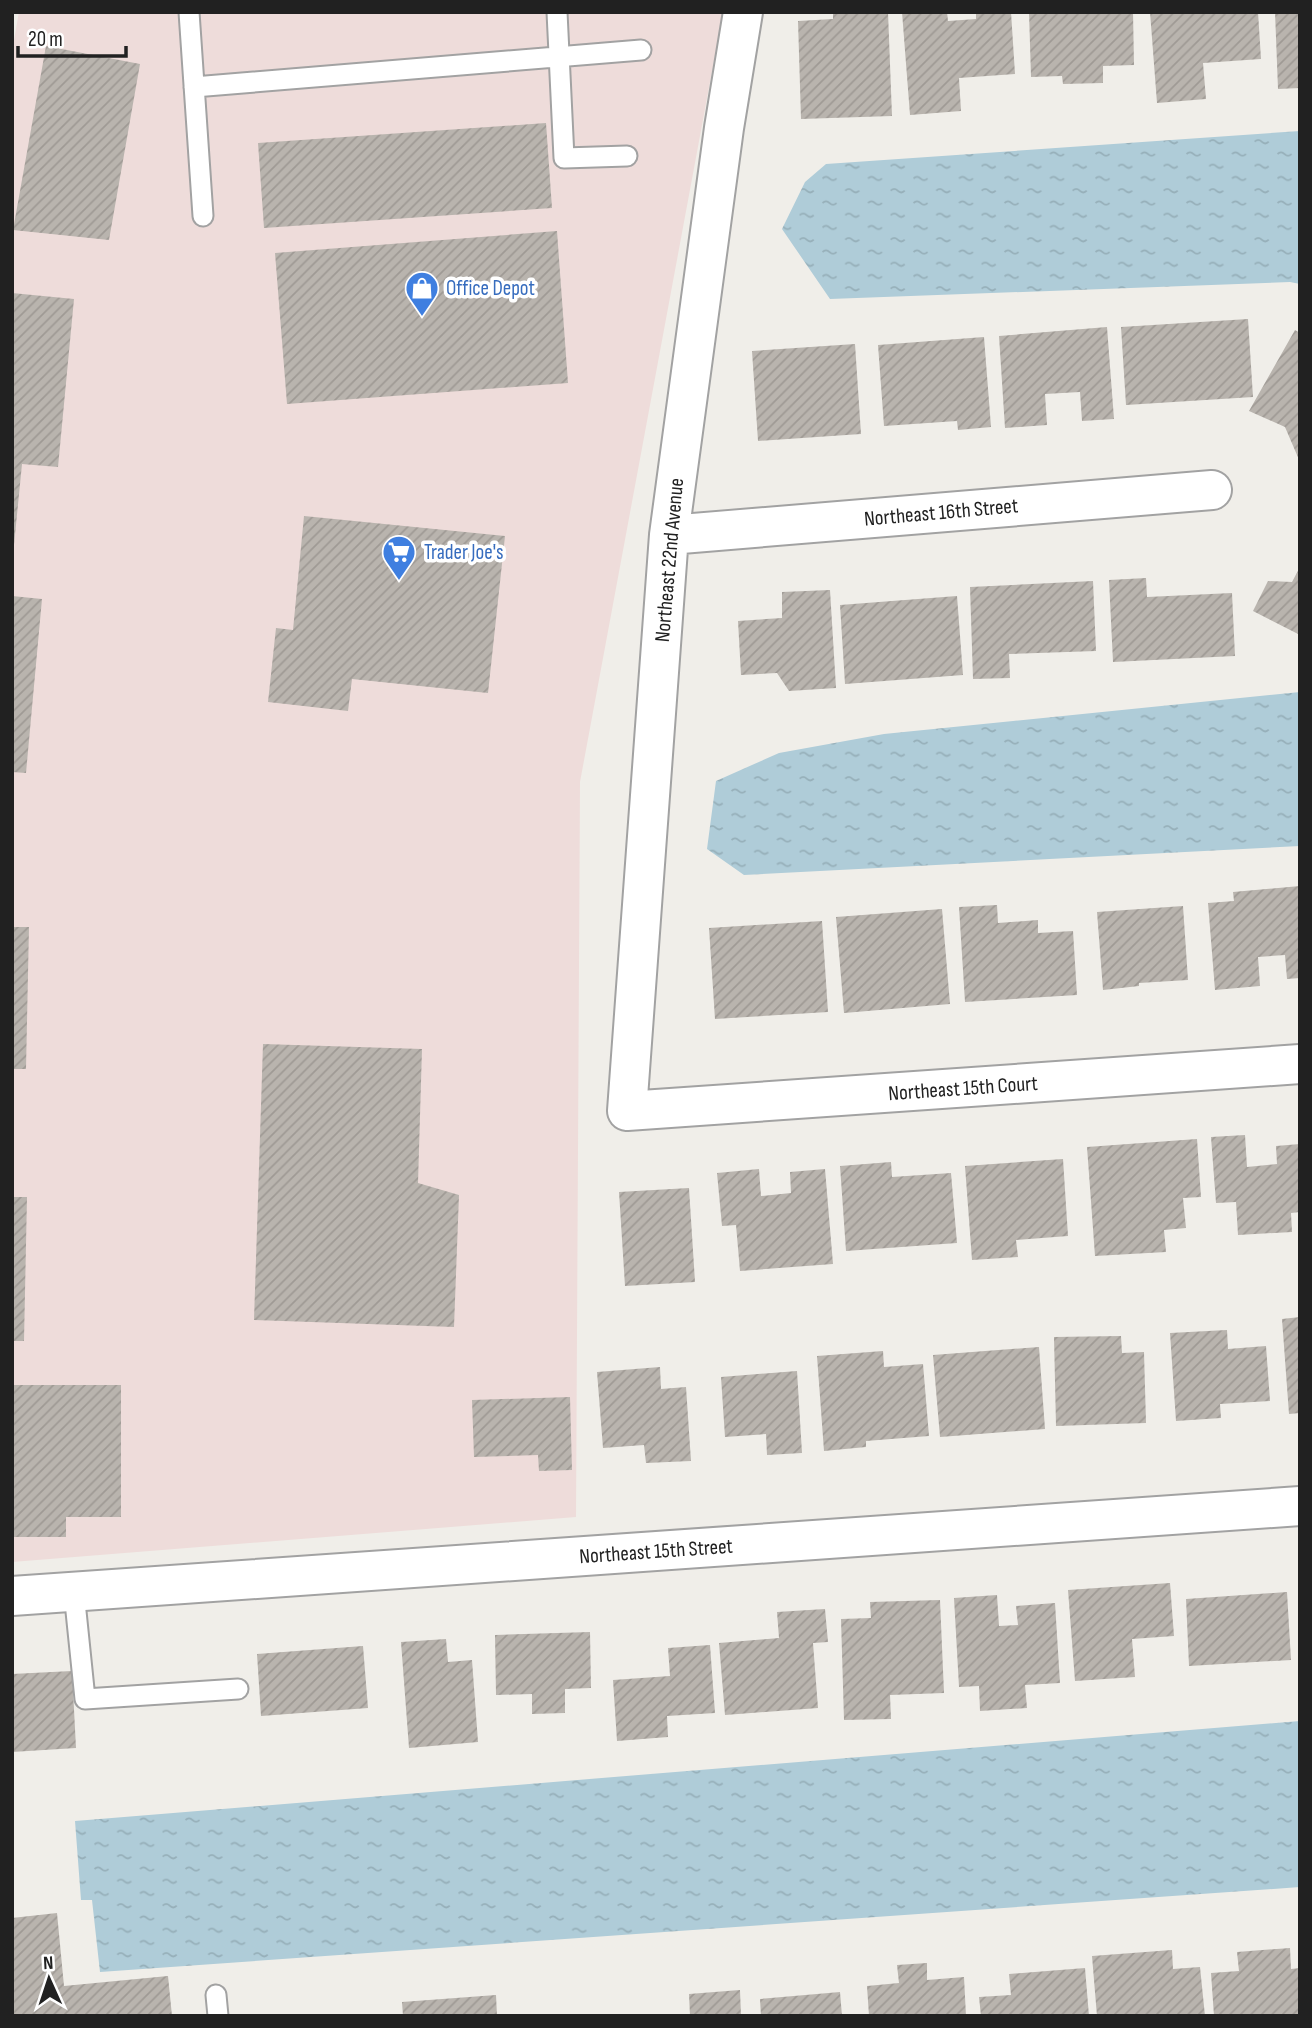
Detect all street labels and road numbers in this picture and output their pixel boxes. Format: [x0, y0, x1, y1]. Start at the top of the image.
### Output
street label: Northeast 22nd Avenue [650, 477, 689, 643]
street label: Northeast 16th Street [863, 493, 1019, 532]
street label: Northeast 15th Court [888, 1071, 1039, 1106]
street label: Northeast 15th Street [578, 1534, 734, 1569]

